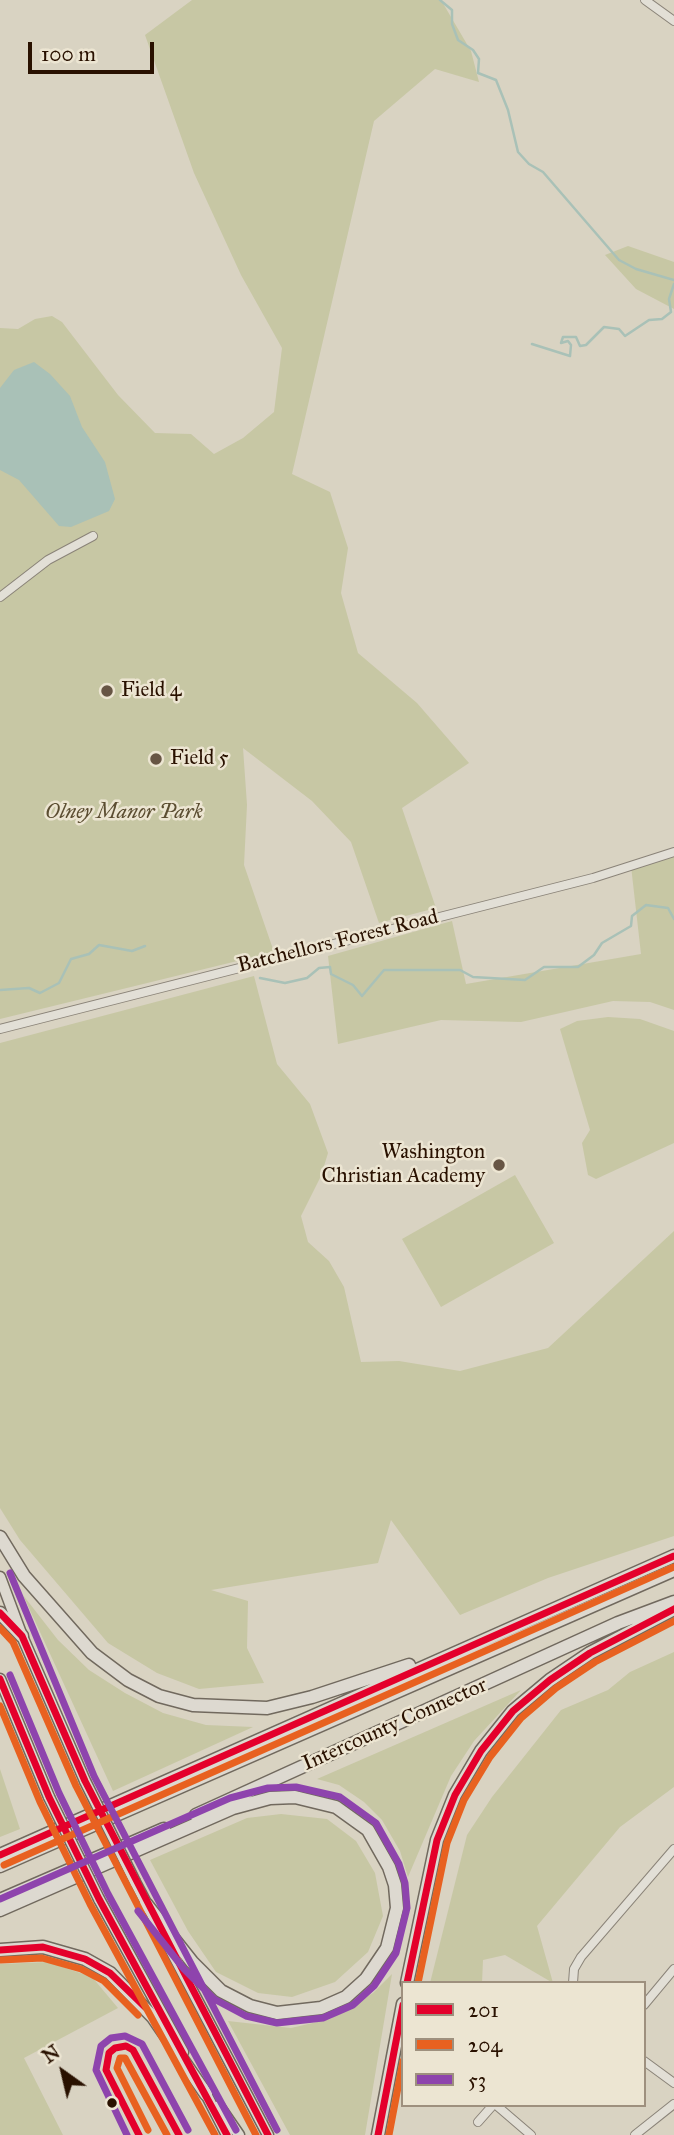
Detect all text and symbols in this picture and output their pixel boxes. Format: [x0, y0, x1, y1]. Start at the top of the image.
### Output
scale bar [32, 28, 158, 72]
text: 100 m [41, 41, 96, 67]
place label: Field 4 [121, 678, 182, 704]
marker: Field 4 [99, 683, 115, 699]
place label: Field 5 [170, 746, 229, 772]
marker: Field 5 [148, 751, 164, 767]
park label: Olney Manor Park [45, 800, 203, 826]
street label: Batchellors Forest Road [235, 905, 441, 979]
place label: Washington Christian Academy [322, 1140, 485, 1190]
marker: Washington Christian Academy [491, 1157, 507, 1173]
street label: Intercounty Connector [299, 1673, 491, 1777]
legend [401, 1981, 646, 2107]
text: 201 [468, 1997, 499, 2023]
text: 204 [468, 2032, 502, 2058]
north arrow [28, 2037, 98, 2107]
text: N [38, 2040, 64, 2068]
text: 53 [468, 2067, 486, 2093]
unlabelled marker [105, 2096, 119, 2110]

